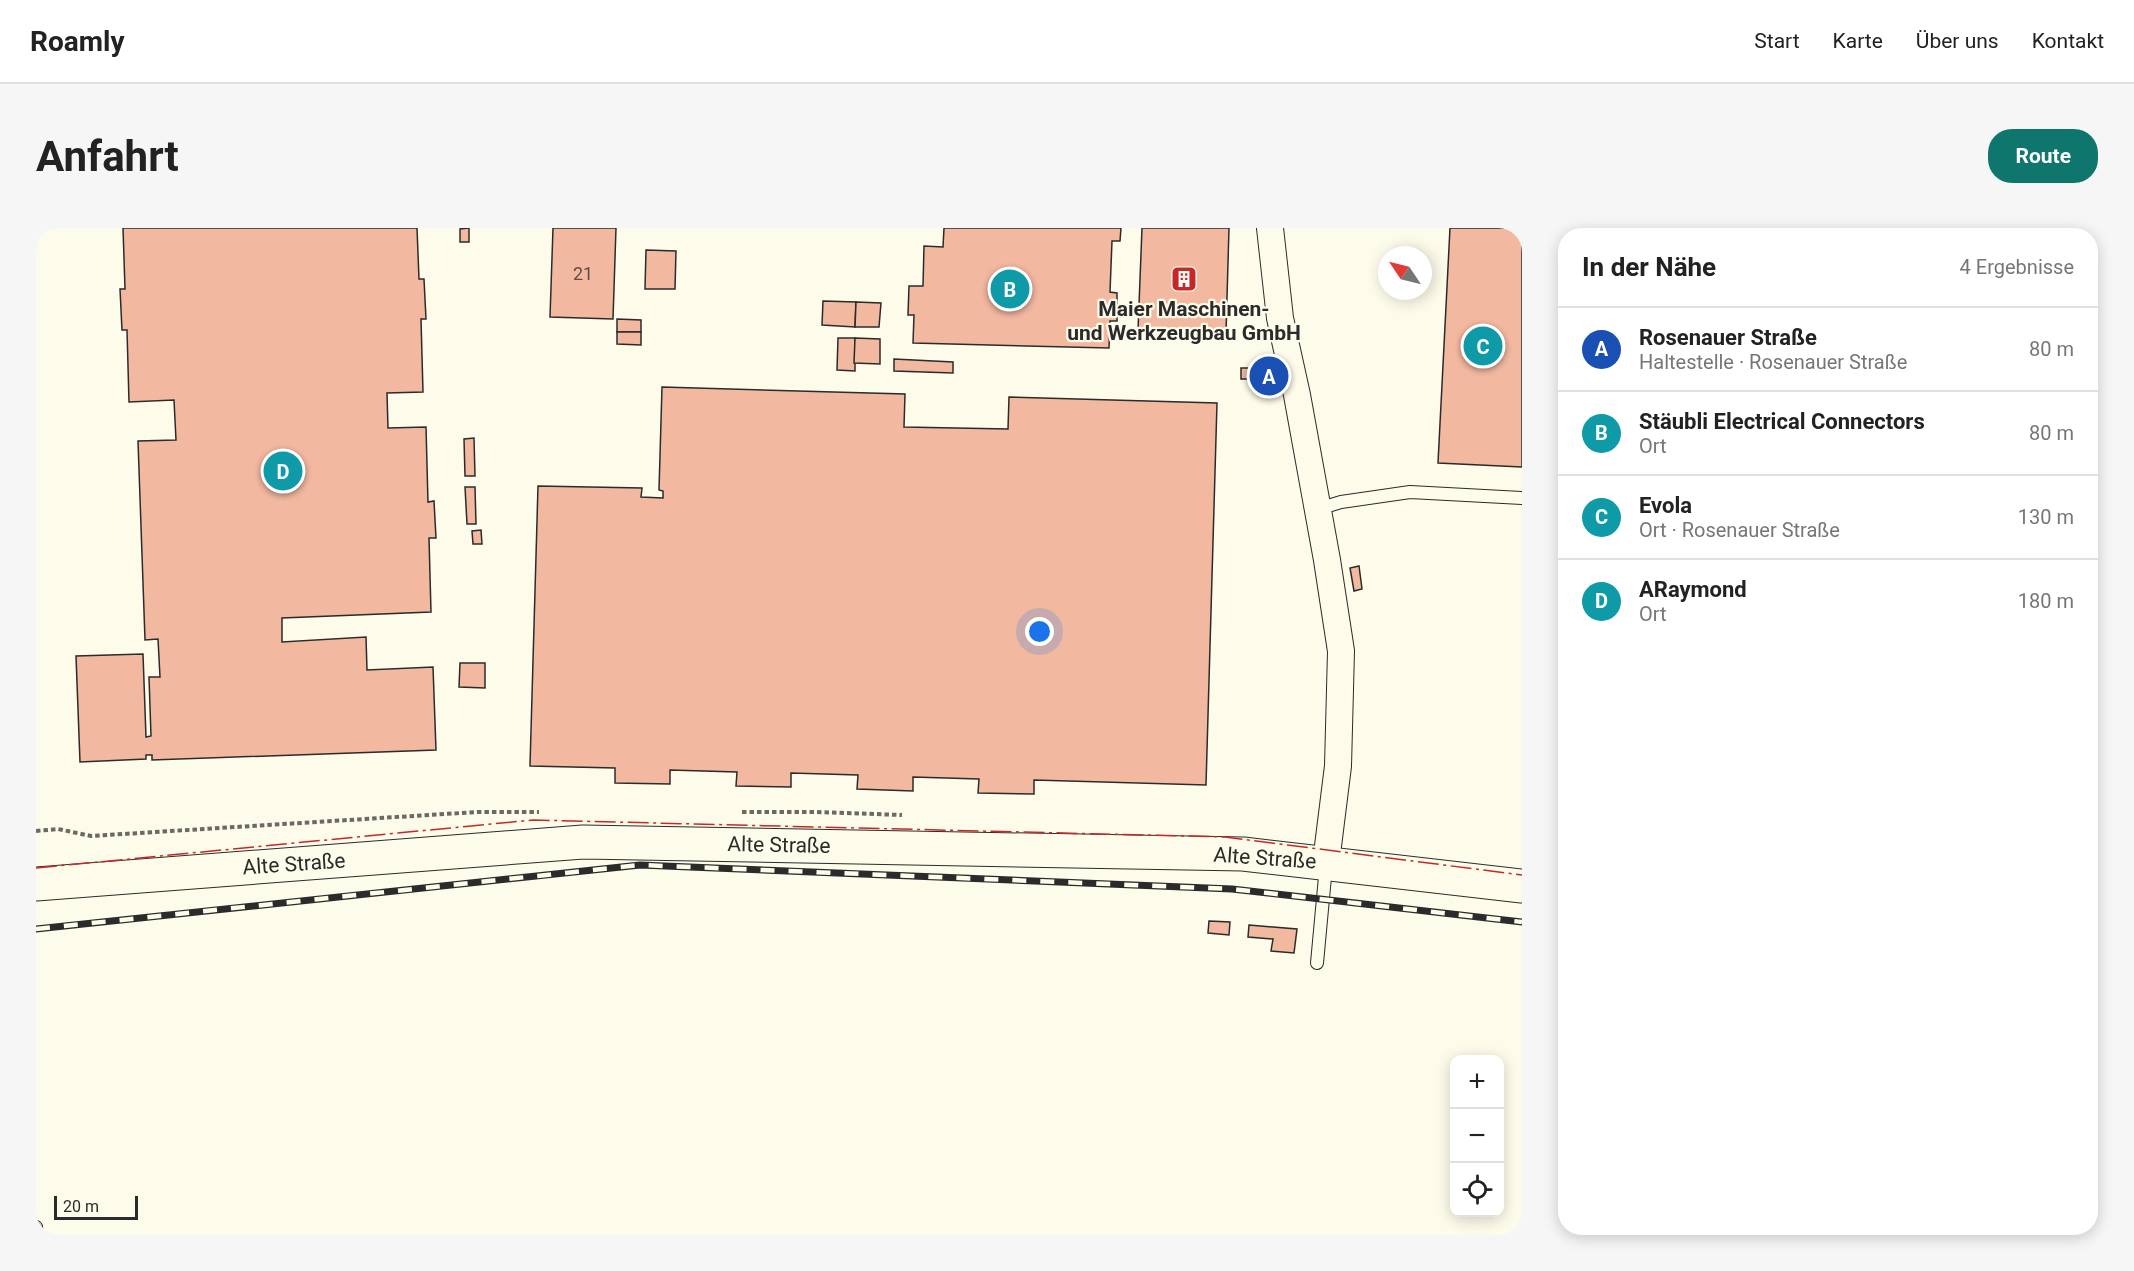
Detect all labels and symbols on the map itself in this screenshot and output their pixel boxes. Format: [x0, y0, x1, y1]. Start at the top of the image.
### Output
north arrow [1378, 246, 1432, 300]
house number: 21 [573, 263, 593, 284]
building icon: Maier Maschinen- und Werkzeugbau GmbH [1169, 264, 1199, 294]
pin: B [990, 266, 1030, 312]
place label: Maier Maschinen- und Werkzeugbau GmbH [1067, 297, 1301, 345]
pin: C [1464, 324, 1502, 368]
pin: A [1250, 354, 1288, 398]
pin: D [264, 448, 302, 494]
your location [1025, 617, 1054, 646]
street label: Alte Straße [727, 832, 831, 858]
street label: Alte Straße [1213, 842, 1317, 874]
street label: Alte Straße [242, 848, 346, 880]
scale bar [54, 1193, 138, 1220]

